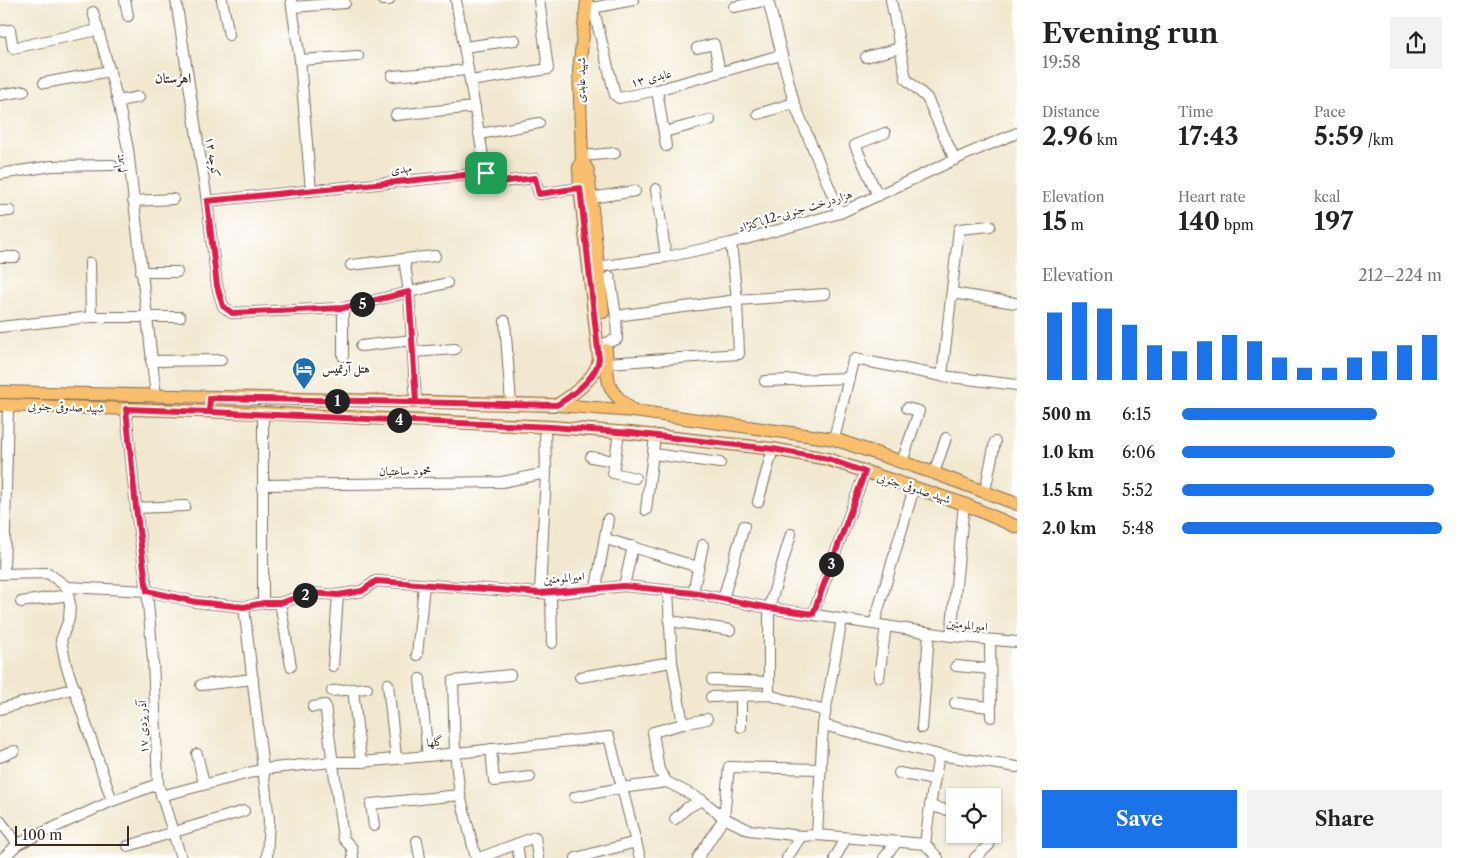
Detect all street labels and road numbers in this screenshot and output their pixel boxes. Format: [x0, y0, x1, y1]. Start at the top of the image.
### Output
street label: شهید عابدی [573, 57, 589, 103]
street label: عابدی ۱۳ [629, 65, 673, 90]
street label: کوچه ۱۲ [201, 135, 224, 179]
street label: بهرام [108, 153, 129, 174]
street label: مهدی [390, 160, 413, 178]
street label: هزاردرخت جنوبی-12پاکنژاد [736, 186, 854, 237]
street label: شهید صدوقی جنوبی [27, 398, 105, 417]
street label: محمود ساعتیان [379, 463, 431, 479]
street label: شهید صدوقی جنوبی [875, 469, 953, 508]
street label: امیرالمومنین [543, 568, 586, 588]
street label: امیرالمومنین [945, 615, 989, 635]
street label: آذر یزدی ۱۷ [134, 699, 151, 754]
street label: گلها [426, 733, 444, 750]

